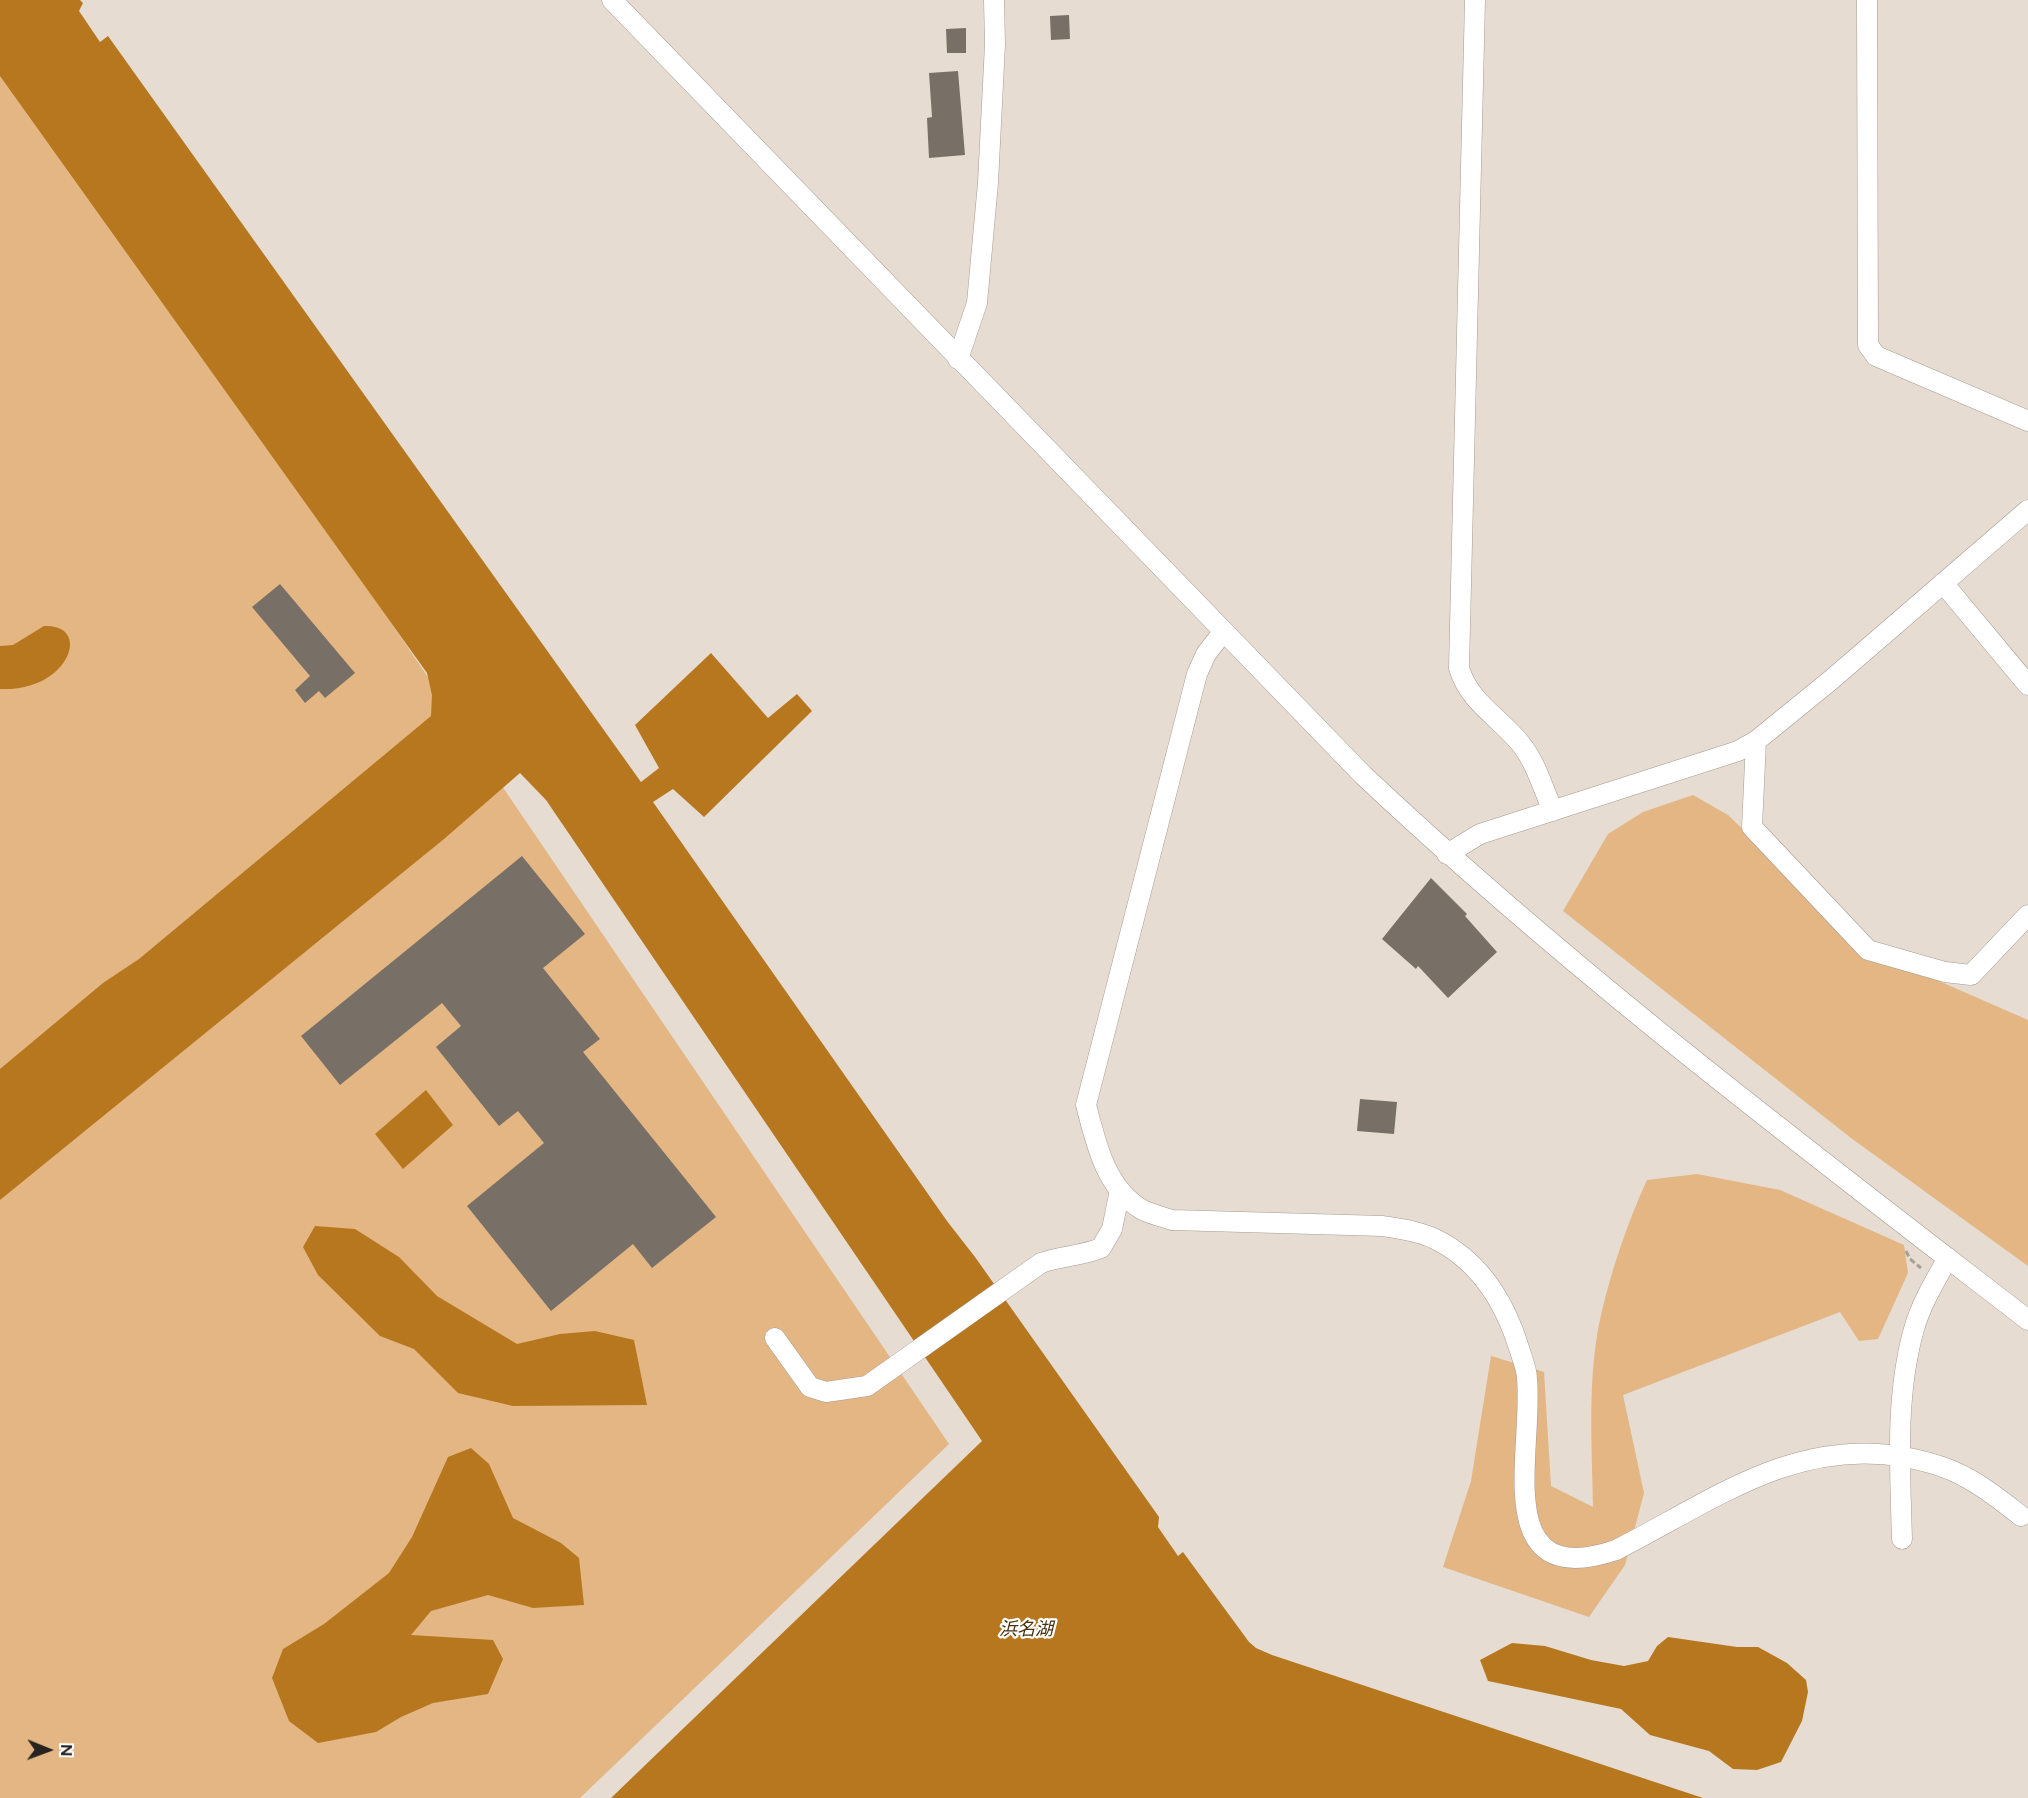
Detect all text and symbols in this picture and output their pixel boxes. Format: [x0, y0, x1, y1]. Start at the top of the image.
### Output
water label: 浜名湖 [999, 1619, 1053, 1641]
north arrow [18, 1720, 78, 1780]
text: N [57, 1744, 76, 1757]

